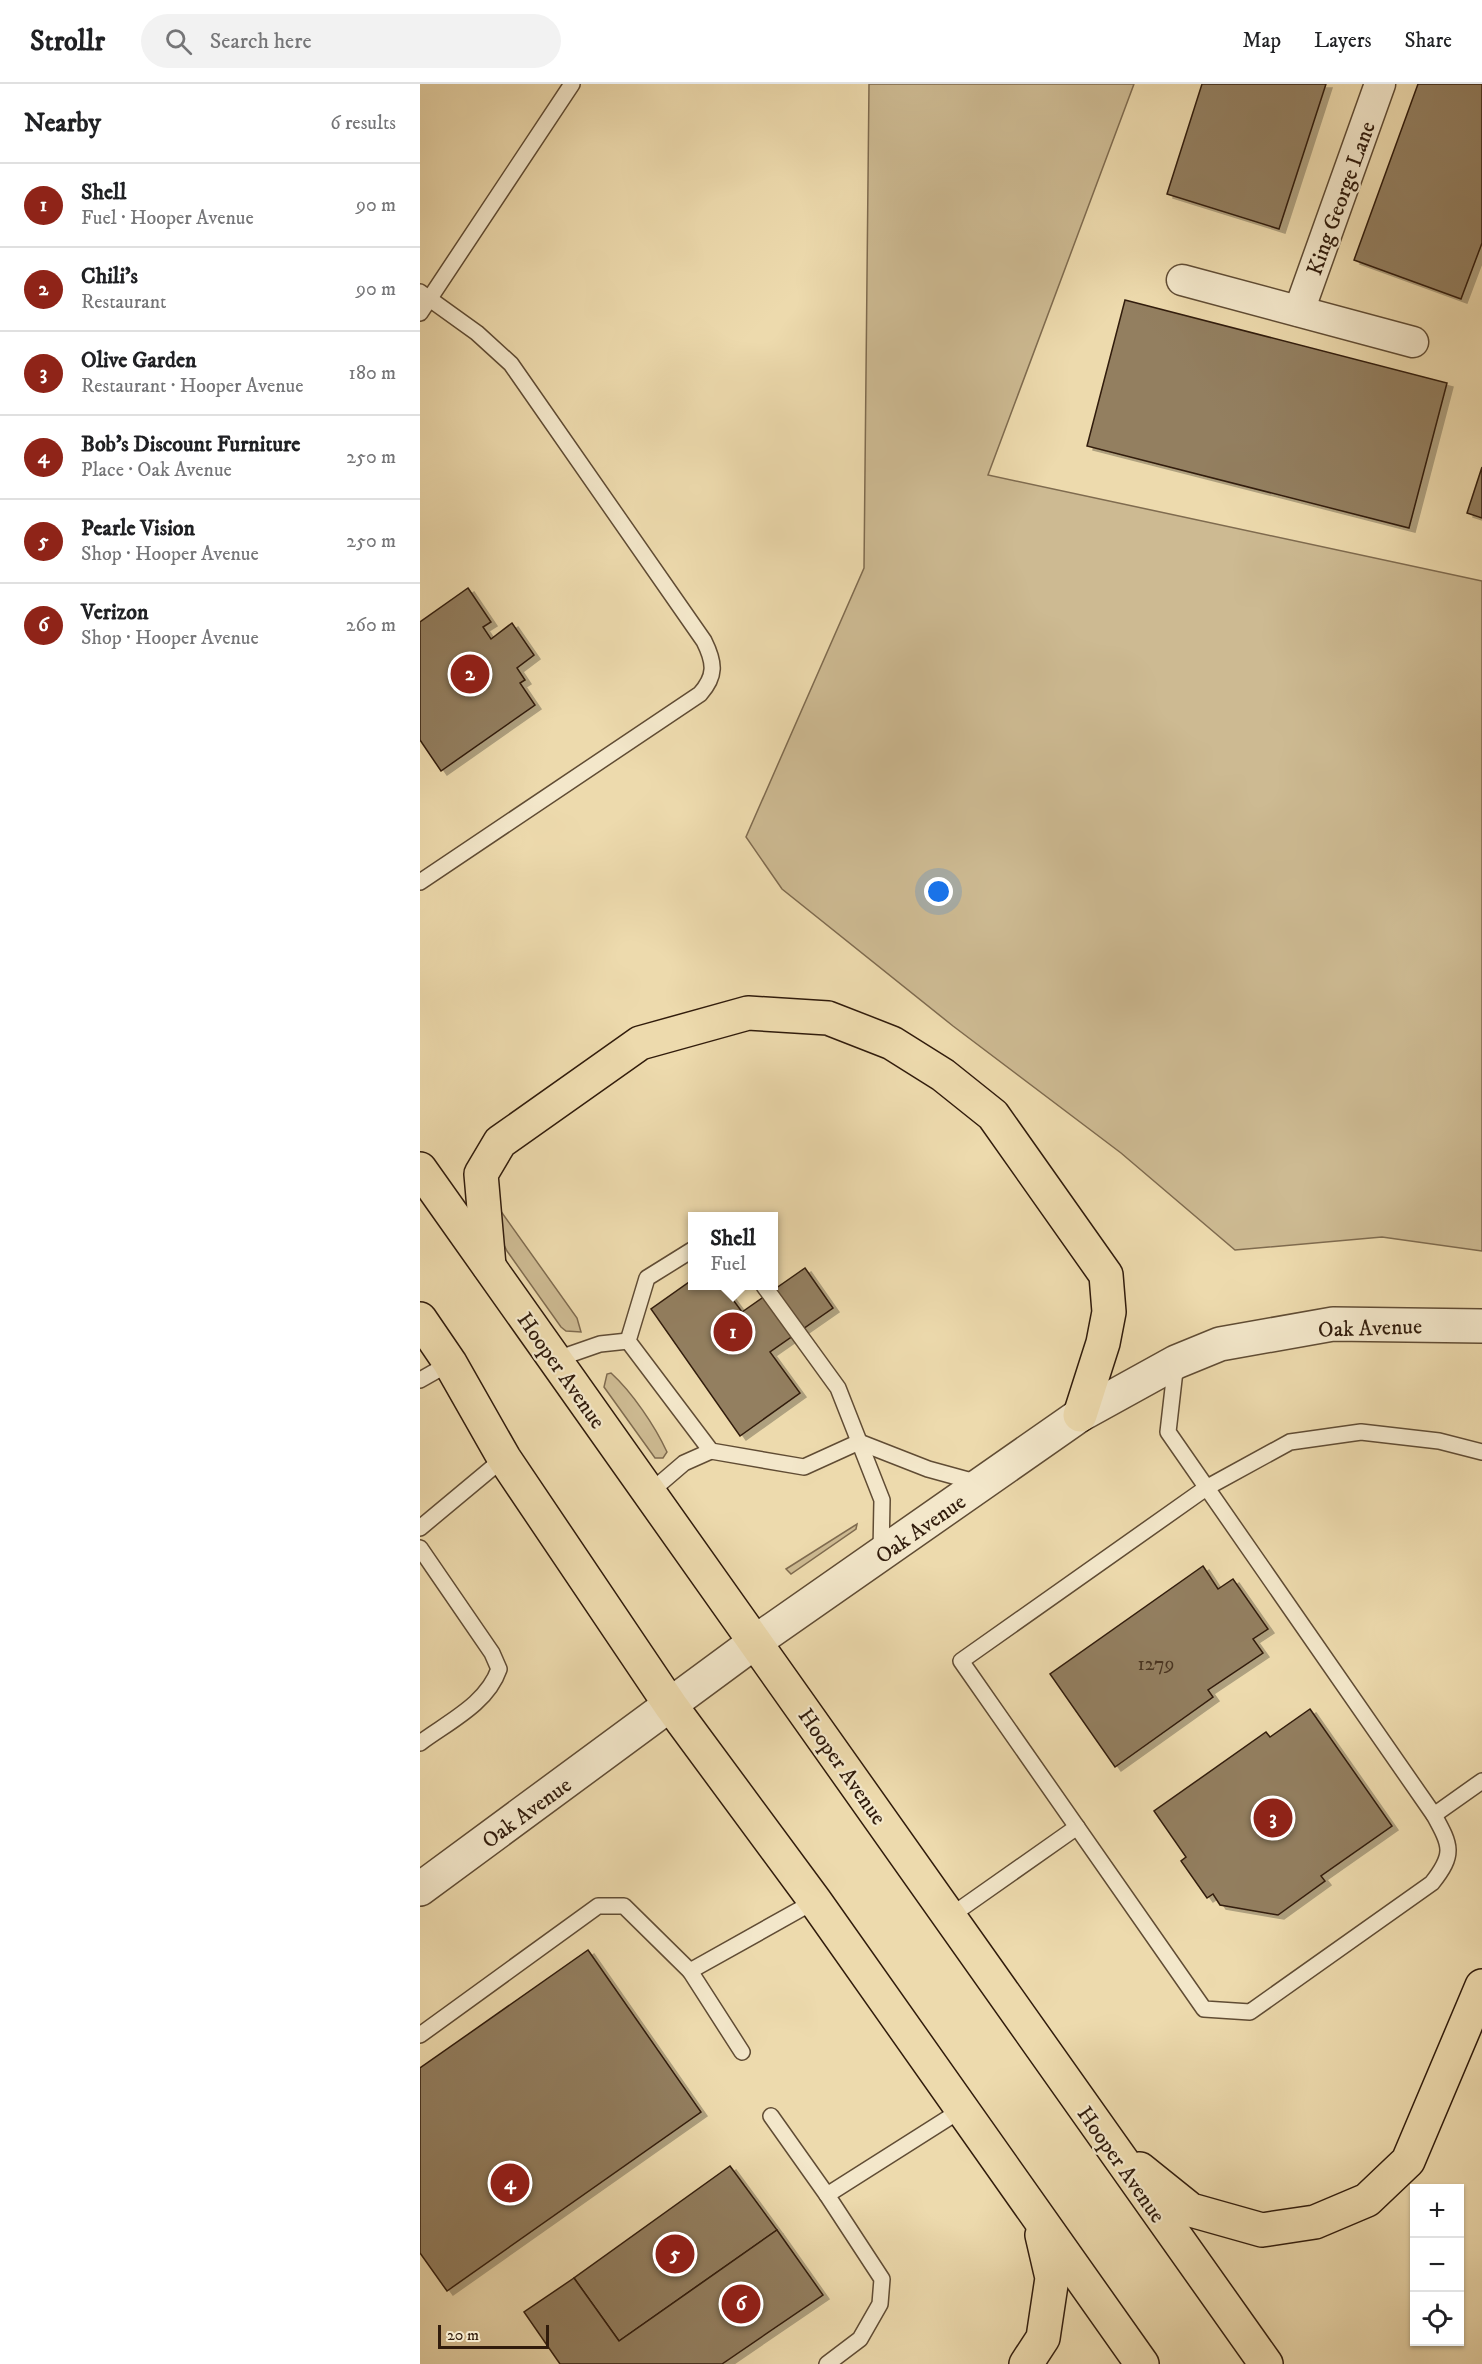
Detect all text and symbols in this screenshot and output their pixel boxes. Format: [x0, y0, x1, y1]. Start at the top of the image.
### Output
search box [141, 14, 561, 68]
text: Strollr [30, 24, 105, 59]
icon: search [162, 25, 195, 58]
text: Search here [210, 28, 312, 55]
text: Map [1242, 28, 1281, 54]
text: Layers [1314, 28, 1372, 54]
text: Share [1405, 28, 1452, 54]
text: Nearby [24, 107, 101, 140]
text: 6 results [330, 111, 396, 136]
street label: King George Lane [1301, 118, 1382, 279]
text: Shell [81, 179, 126, 206]
text: 1 [40, 193, 47, 218]
text: 90 m [356, 193, 396, 218]
text: Fuel · Hooper Avenue [81, 206, 254, 231]
text: Chili's [81, 263, 138, 290]
text: 2 [39, 277, 48, 302]
text: 90 m [356, 277, 396, 302]
text: Restaurant [81, 290, 166, 315]
text: Olive Garden [81, 347, 197, 374]
text: 3 [40, 361, 47, 386]
text: 180 m [349, 361, 396, 386]
text: Restaurant · Hooper Avenue [81, 374, 303, 399]
text: Bob's Discount Furniture [81, 431, 300, 458]
text: 4 [38, 445, 49, 470]
text: 250 m [346, 445, 396, 470]
text: Place · Oak Avenue [81, 458, 232, 483]
text: Pearle Vision [81, 515, 195, 542]
text: 5 [39, 529, 48, 554]
text: 250 m [346, 529, 396, 554]
text: Shop · Hooper Avenue [81, 542, 259, 567]
text: Verizon [81, 599, 148, 626]
text: 6 [38, 613, 49, 638]
text: 260 m [346, 613, 396, 638]
text: Shop · Hooper Avenue [81, 626, 259, 651]
pin: 2 [451, 652, 490, 696]
your location [924, 877, 953, 906]
popup [688, 1212, 778, 1290]
text: Shell [710, 1225, 756, 1252]
text: Fuel [710, 1252, 746, 1277]
street label: Hooper Avenue [511, 1307, 611, 1434]
pin: 1 [714, 1310, 752, 1354]
street label: Oak Avenue [1318, 1313, 1422, 1344]
street label: Oak Avenue [871, 1488, 971, 1570]
house number: 1279 [1137, 1652, 1175, 1677]
street label: Hooper Avenue [792, 1703, 892, 1830]
street label: Oak Avenue [477, 1772, 577, 1855]
pin: 3 [1254, 1796, 1292, 1840]
street label: Hooper Avenue [1071, 2101, 1171, 2228]
pin: 4 [490, 2160, 530, 2206]
map controls [1410, 2184, 1464, 2346]
button: + [1410, 2184, 1464, 2238]
pin: 5 [656, 2232, 694, 2276]
button: − [1410, 2238, 1464, 2292]
pin: 6 [722, 2282, 760, 2326]
button: locate [1410, 2292, 1464, 2346]
scale bar [438, 2322, 549, 2350]
text: 20 m [447, 2325, 479, 2345]

